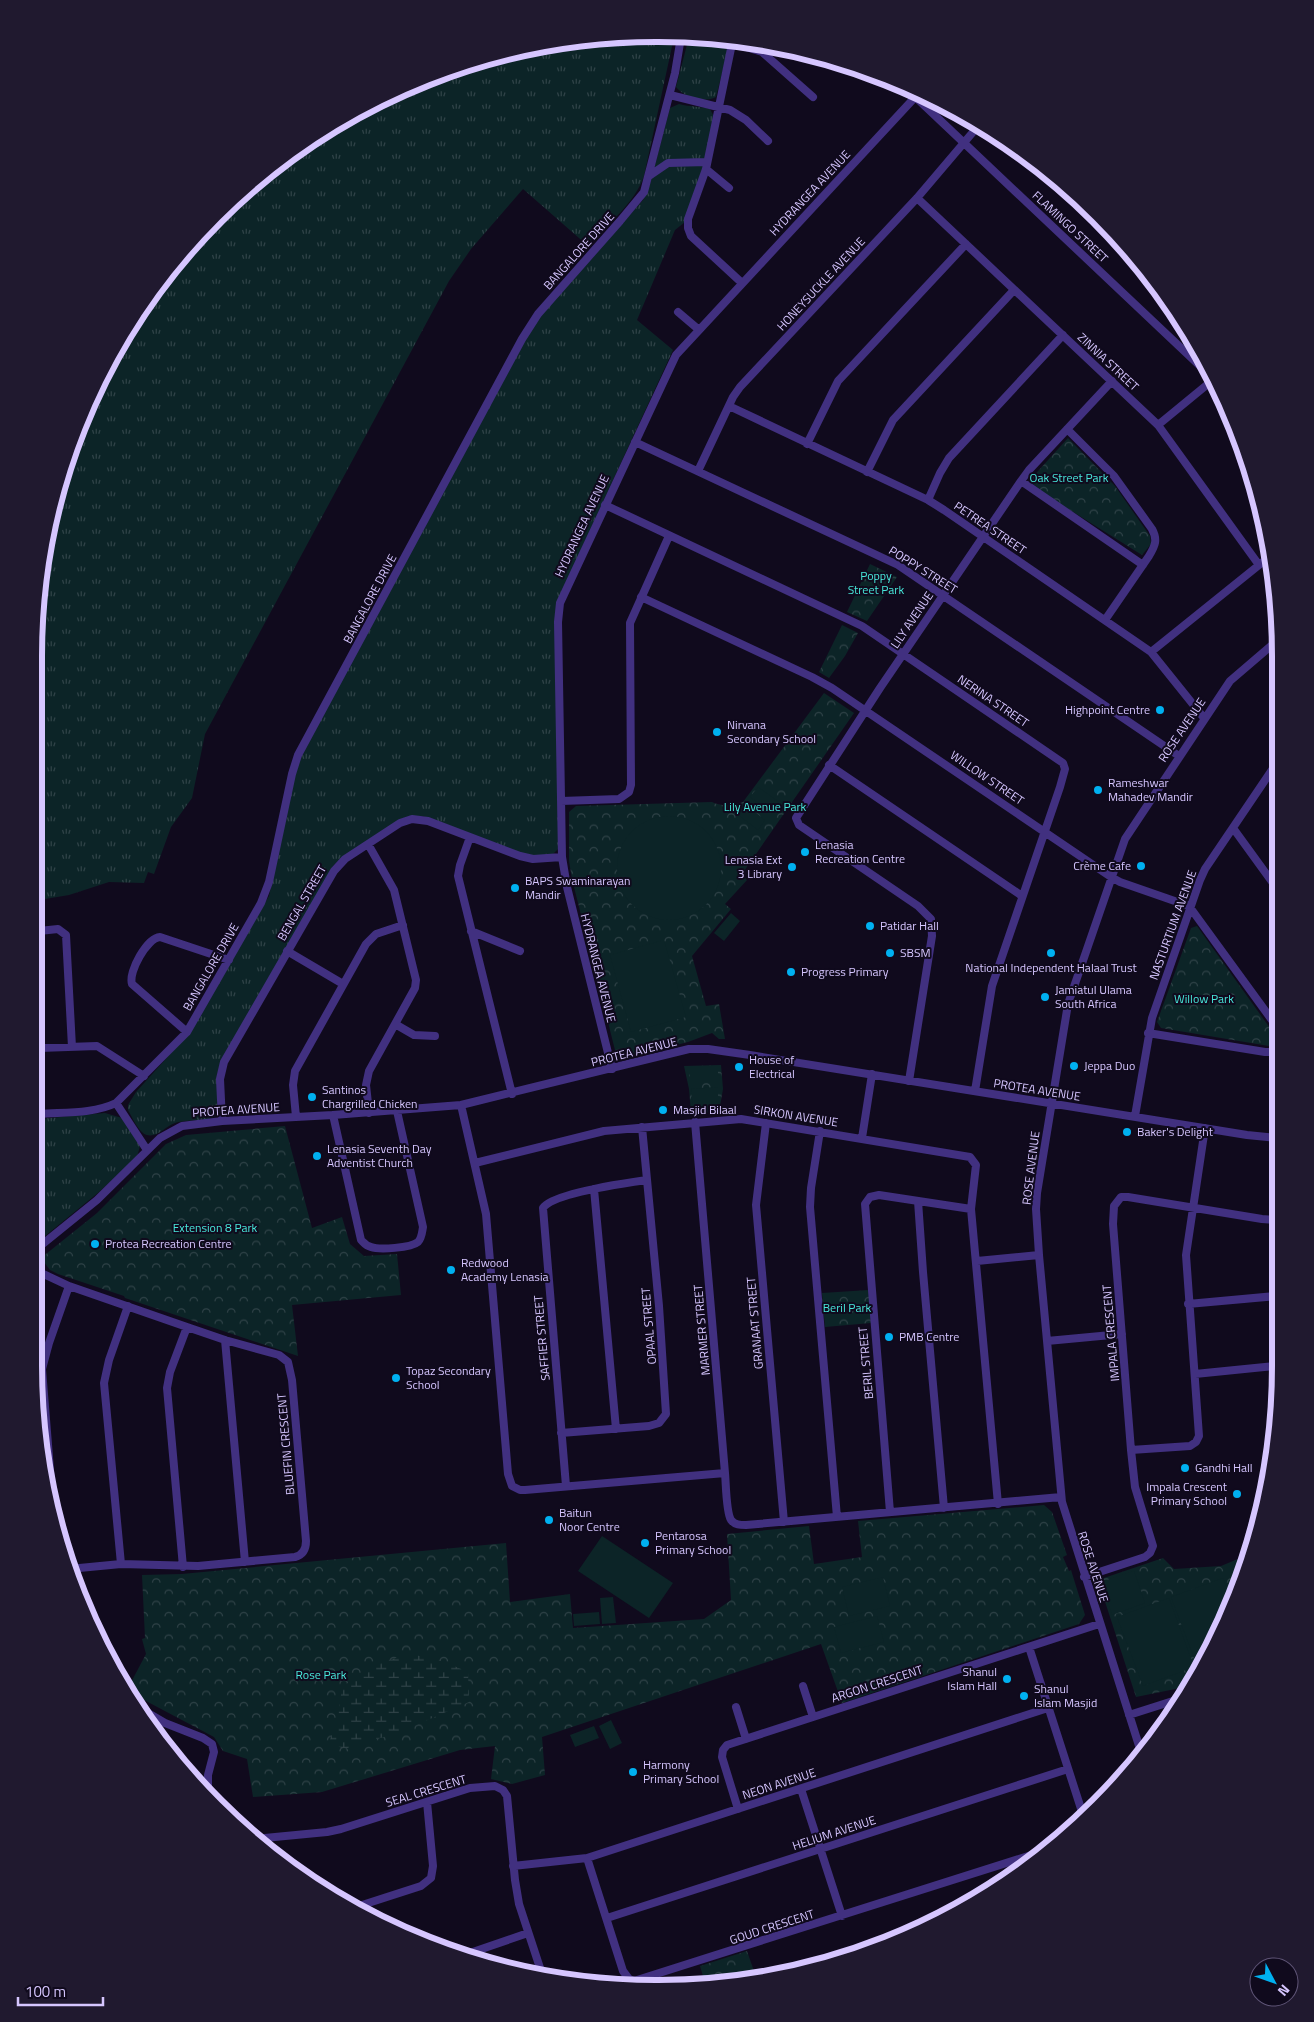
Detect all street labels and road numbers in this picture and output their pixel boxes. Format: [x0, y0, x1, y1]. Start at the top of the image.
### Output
street label: HYDRANGEA AVENUE [765, 145, 855, 240]
street label: FLAMINGO STREET [1028, 186, 1113, 268]
street label: BANGALORE DRIVE [538, 207, 619, 294]
street label: HONEYSUCKLE AVENUE [772, 232, 870, 335]
street label: ZINNIA STREET [1073, 328, 1144, 396]
street label: HYDRANGEA AVENUE [549, 471, 614, 580]
street label: PETREA STREET [950, 496, 1031, 559]
street label: POPPY STREET [885, 541, 962, 599]
street label: BANGALORE DRIVE [338, 550, 401, 647]
street label: LILY AVENUE [885, 587, 938, 652]
street label: NERINA STREET [954, 670, 1033, 732]
street label: ROSE AVENUE [1153, 693, 1210, 766]
street label: WILLOW STREET [946, 746, 1029, 810]
street label: BENGAL STREET [272, 861, 331, 944]
street label: NASTURTIUM AVENUE [1144, 867, 1201, 982]
street label: HYDRANGEA AVENUE [576, 911, 621, 1025]
street label: BANGALORE DRIVE [178, 919, 244, 1014]
street label: PROTEA AVENUE [589, 1032, 679, 1071]
street label: PROTEA AVENUE [992, 1073, 1082, 1106]
street label: PROTEA AVENUE [191, 1097, 281, 1122]
street label: SIRKON AVENUE [753, 1099, 840, 1132]
street label: ROSE AVENUE [1017, 1130, 1044, 1206]
street label: GRANAAT STREET [741, 1275, 768, 1370]
street label: MARMER STREET [688, 1283, 715, 1376]
street label: IMPALA CRESCENT [1097, 1283, 1124, 1382]
street label: OPAAL STREET [636, 1286, 661, 1365]
street label: SAFFIER STREET [528, 1294, 555, 1381]
street label: BERIL STREET [853, 1325, 878, 1400]
street label: BLUEFIN CRESCENT [272, 1392, 299, 1496]
street label: ROSE AVENUE [1073, 1529, 1114, 1605]
street label: ARGON CRESCENT [829, 1660, 926, 1707]
street label: NEON AVENUE [740, 1763, 818, 1804]
street label: SEAL CRESCENT [383, 1769, 469, 1812]
street label: HELIUM AVENUE [790, 1810, 878, 1855]
street label: GOUD CRESCENT [727, 1904, 817, 1949]

